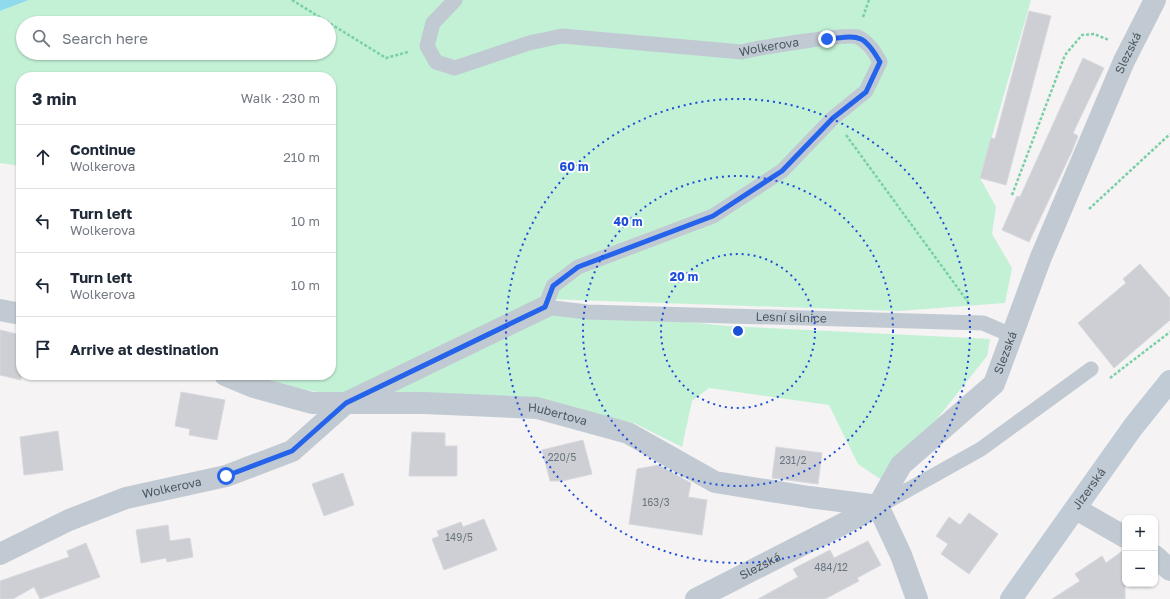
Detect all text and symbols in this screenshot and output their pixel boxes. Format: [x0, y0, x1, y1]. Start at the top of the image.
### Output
search box [16, 16, 336, 60]
icon: search [30, 27, 52, 49]
text: Search here [62, 29, 148, 47]
route end [818, 30, 836, 48]
street label: Slezská [1112, 30, 1144, 76]
street label: Wolkerova [738, 34, 800, 59]
text: 3 min [32, 88, 76, 109]
text: Walk · 230 m [241, 90, 320, 106]
text: Continue [70, 140, 136, 158]
icon: ahead [32, 146, 54, 168]
text: 210 m [283, 149, 320, 165]
text: Wolkerova [70, 158, 135, 174]
text: 60 m [560, 159, 588, 174]
text: Turn left [70, 204, 132, 222]
icon: left [32, 210, 54, 232]
text: 10 m [291, 213, 320, 229]
text: 40 m [614, 214, 642, 229]
text: Wolkerova [70, 222, 135, 238]
text: Turn left [70, 268, 132, 286]
text: 20 m [670, 269, 698, 284]
icon: left [32, 274, 54, 296]
text: 10 m [291, 277, 320, 293]
text: Wolkerova [70, 286, 135, 302]
street label: Lesní silnice [755, 309, 827, 326]
centre of rings [731, 324, 745, 338]
street label: Slezská [990, 329, 1020, 376]
icon: arrive [32, 338, 54, 360]
text: Arrive at destination [70, 340, 219, 358]
street label: Hubertova [528, 400, 589, 428]
house number: 220/5 [548, 451, 576, 463]
house number: 231/2 [779, 454, 807, 466]
street label: Jizerská [1069, 465, 1109, 512]
route start [217, 467, 235, 485]
street label: Wolkerova [141, 474, 203, 501]
house number: 163/3 [642, 496, 670, 508]
map controls [1122, 515, 1158, 587]
button: + [1122, 515, 1158, 551]
house number: 149/5 [445, 531, 473, 543]
street label: Slezská [737, 549, 783, 583]
button: − [1122, 551, 1158, 587]
house number: 484/12 [814, 561, 848, 573]

